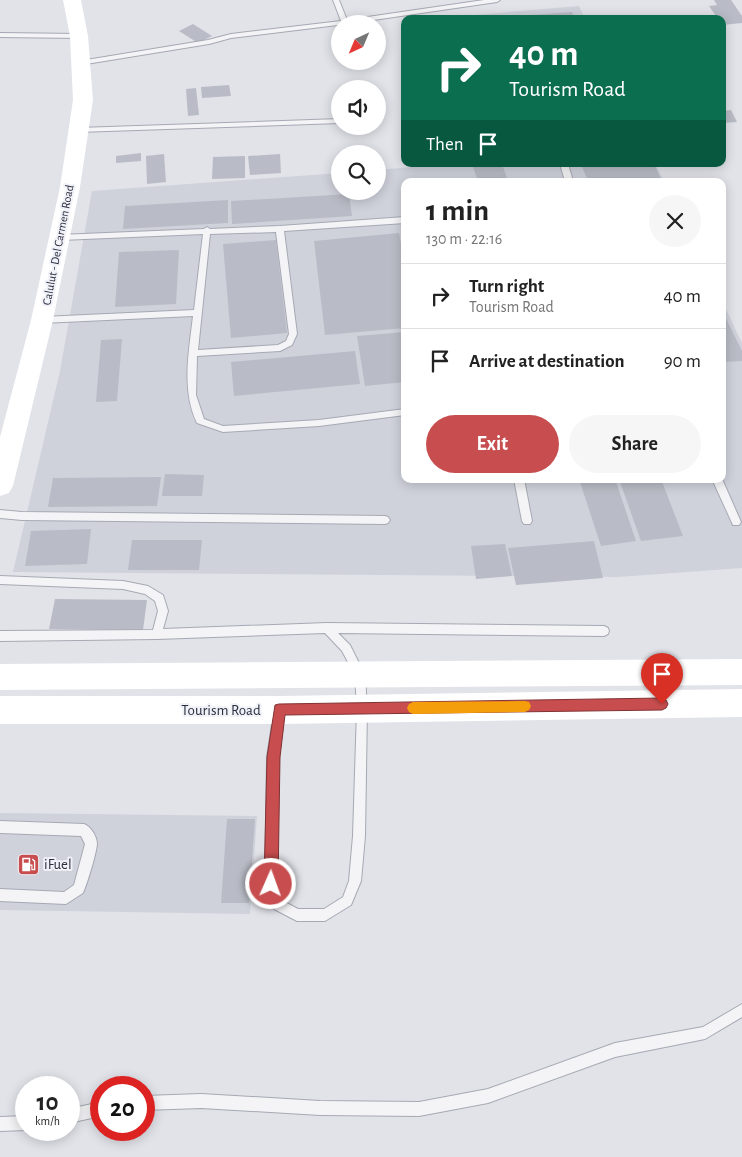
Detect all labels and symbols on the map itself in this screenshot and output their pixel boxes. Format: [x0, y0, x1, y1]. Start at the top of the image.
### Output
north arrow [331, 15, 386, 70]
street label: Calulut - Del Carmen Road [40, 184, 76, 306]
pin [641, 653, 683, 704]
street label: Tourism Road [181, 703, 261, 718]
fuel station icon: iFuel [16, 852, 40, 876]
place label: iFuel [44, 857, 72, 872]
position arrow [244, 857, 296, 909]
speed limit sign: 20 [90, 1076, 155, 1141]

